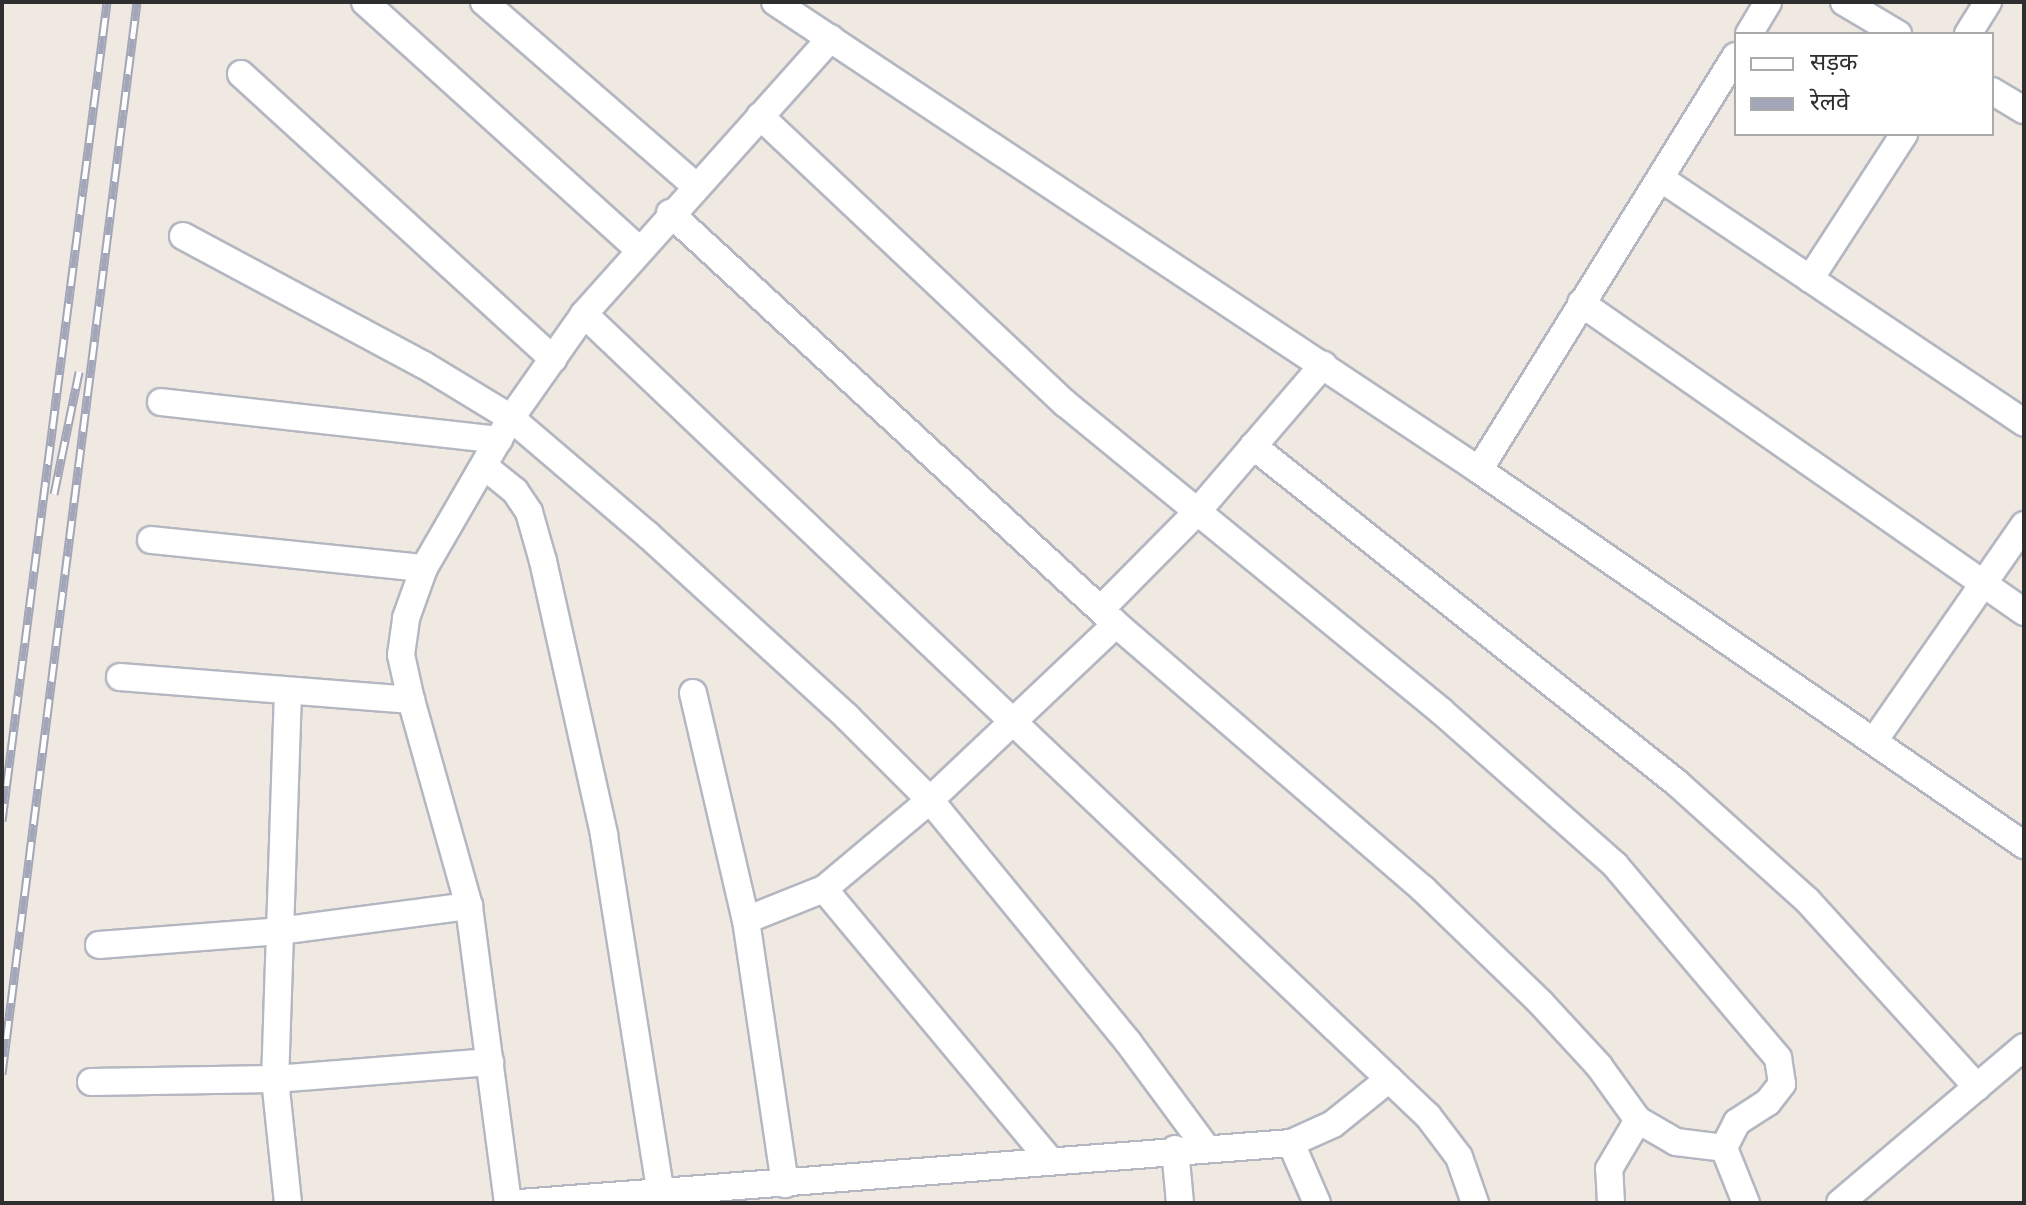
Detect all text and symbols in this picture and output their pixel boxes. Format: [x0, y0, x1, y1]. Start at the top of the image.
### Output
legend [1734, 32, 1994, 136]
text: सड़क [1810, 48, 1858, 75]
text: रेलवे [1810, 88, 1849, 115]

